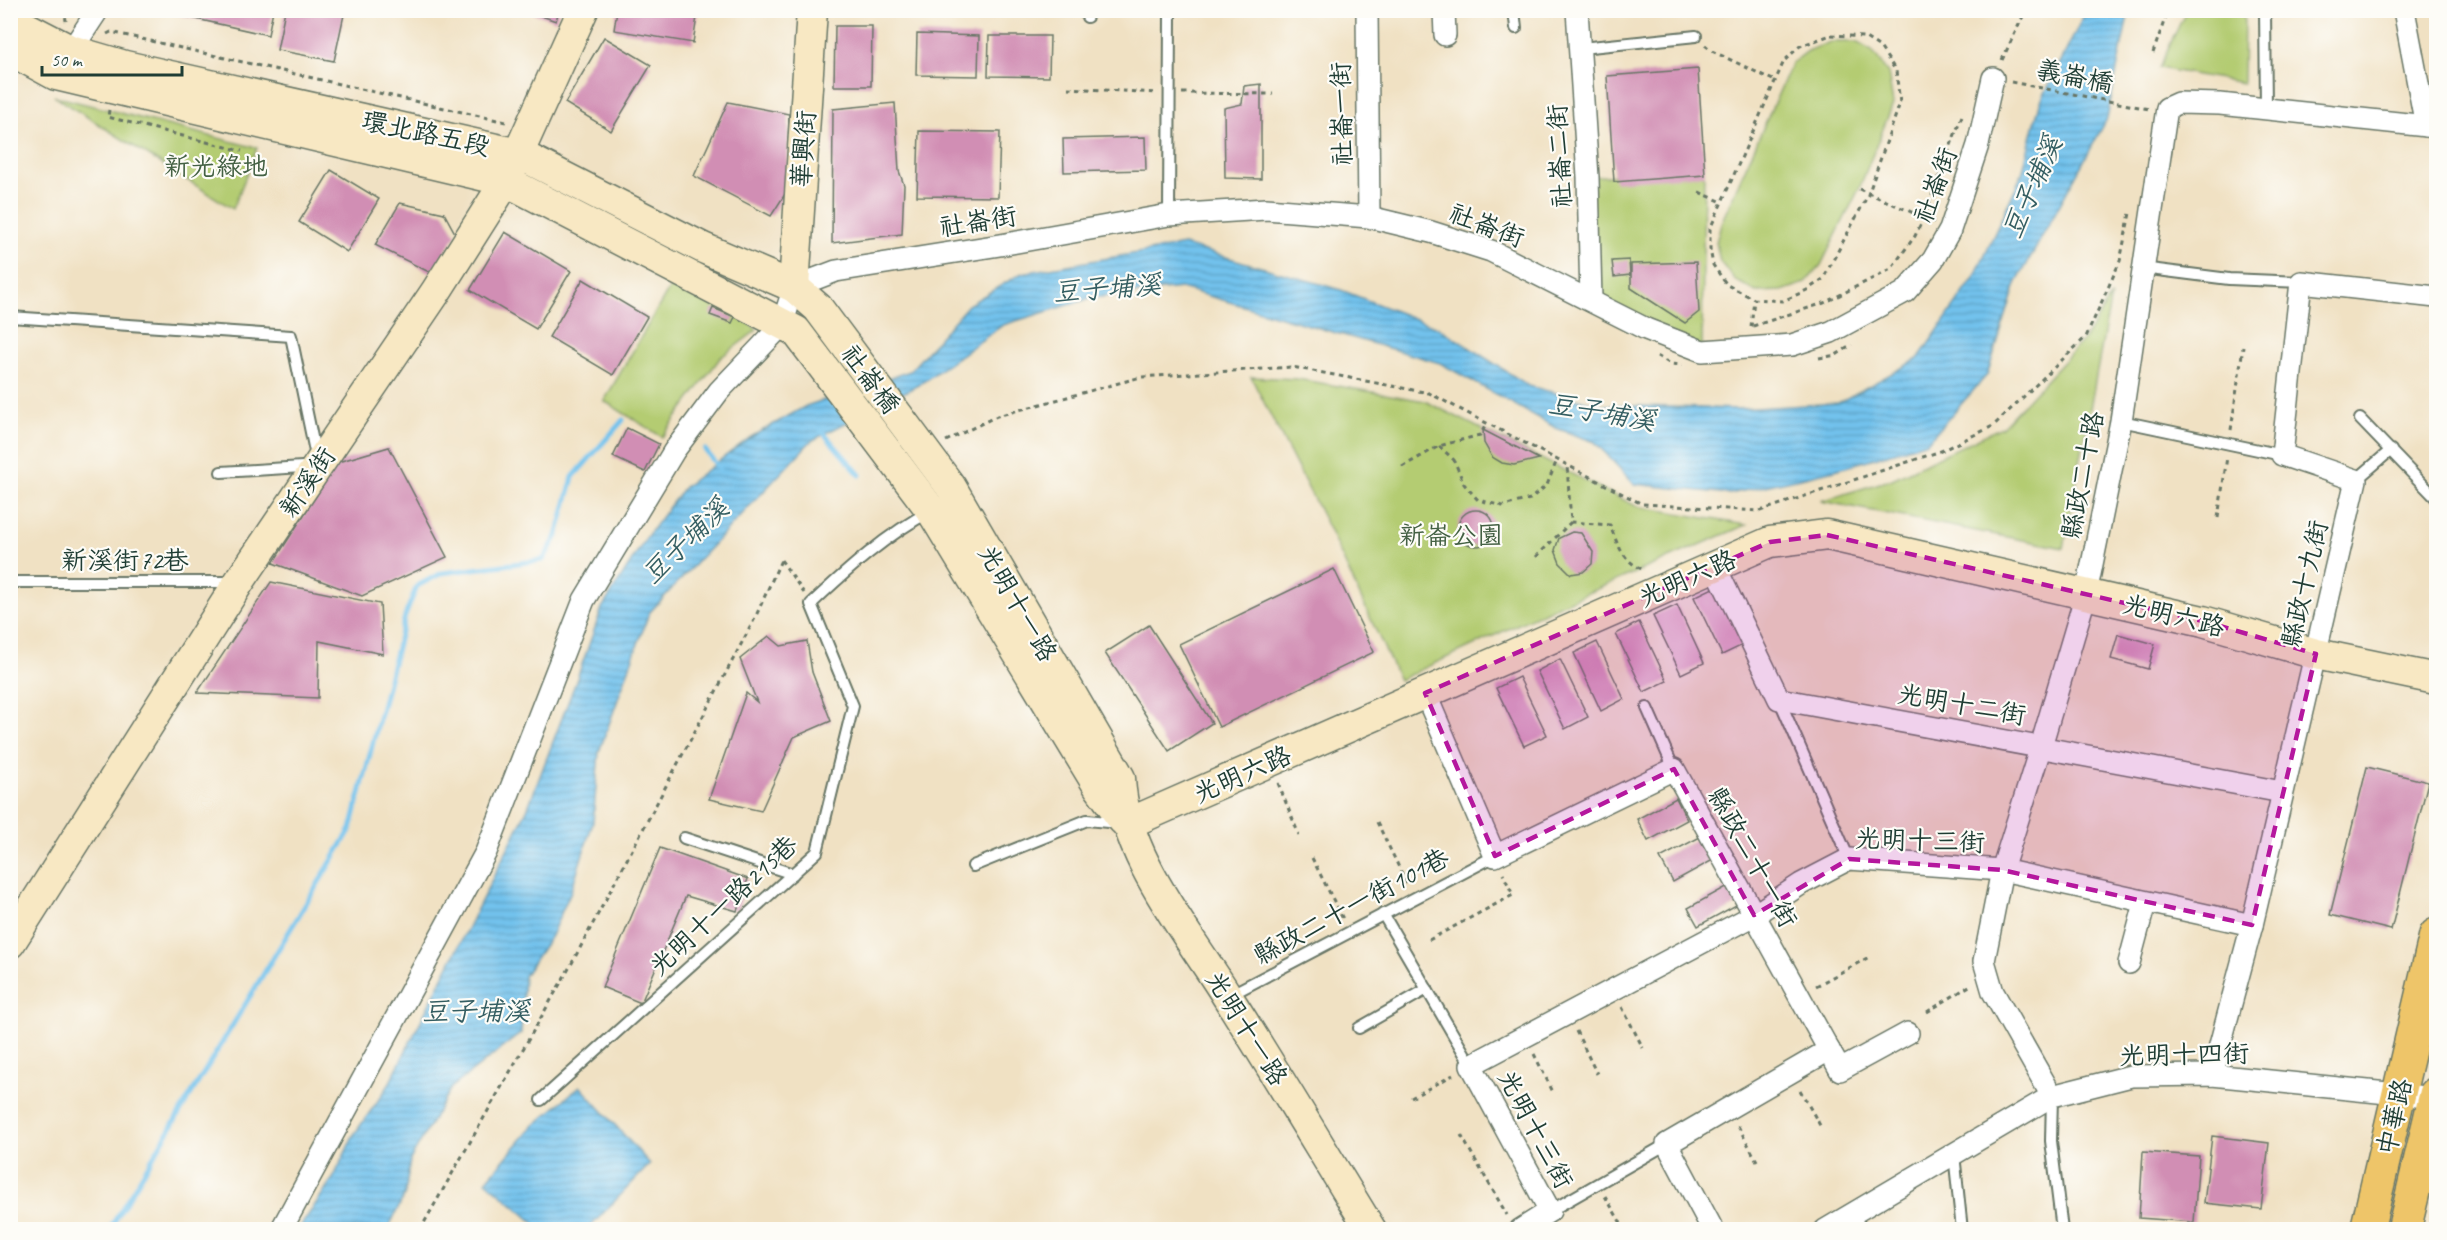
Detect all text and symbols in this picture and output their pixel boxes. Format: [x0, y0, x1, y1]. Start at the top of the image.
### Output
scale bar [42, 39, 182, 77]
text: 50 m [51, 49, 84, 71]
street label: 義崙橋 [2033, 53, 2116, 100]
street label: 社崙一街 [1324, 62, 1359, 166]
street label: 社崙二街 [1540, 103, 1579, 209]
street label: 環北路五段 [359, 104, 493, 163]
street label: 華興街 [784, 109, 823, 189]
water label: 豆子埔溪 [1995, 129, 2070, 243]
street label: 社崙街 [1907, 143, 1964, 227]
park label: 新光綠地 [164, 150, 268, 183]
street label: 社崙街 [1444, 196, 1529, 255]
street label: 社崙街 [937, 199, 1019, 244]
water label: 豆子埔溪 [1052, 267, 1164, 309]
street label: 社崙橋 [834, 338, 907, 420]
water label: 豆子埔溪 [1546, 386, 1660, 438]
street label: 縣政二十路 [2054, 408, 2111, 542]
street label: 新溪街 [272, 441, 343, 524]
water label: 豆子埔溪 [634, 490, 737, 591]
street label: 縣政十九街 [2274, 517, 2335, 651]
park label: 新崙公園 [1399, 519, 1503, 552]
street label: 光明十一路 [971, 539, 1064, 668]
street label: 光明六路 [1633, 542, 1741, 615]
street label: 新溪街72巷 [61, 544, 189, 577]
street label: 光明六路 [2119, 587, 2228, 644]
street label: 光明十二街 [1895, 677, 2029, 732]
street label: 光明六路 [1188, 738, 1296, 811]
street label: 縣政二十一街 [1700, 781, 1805, 933]
street label: 光明十三街 [1854, 822, 1986, 859]
street label: 光明十一路215巷 [642, 828, 804, 983]
street label: 縣政二十一街101巷 [1248, 841, 1455, 972]
street label: 光明十一路 [1198, 964, 1295, 1092]
water label: 豆子埔溪 [422, 994, 532, 1028]
street label: 光明十四街 [2119, 1037, 2249, 1072]
street label: 光明十三街 [1490, 1064, 1581, 1194]
street label: 中華路 [2370, 1075, 2419, 1159]

